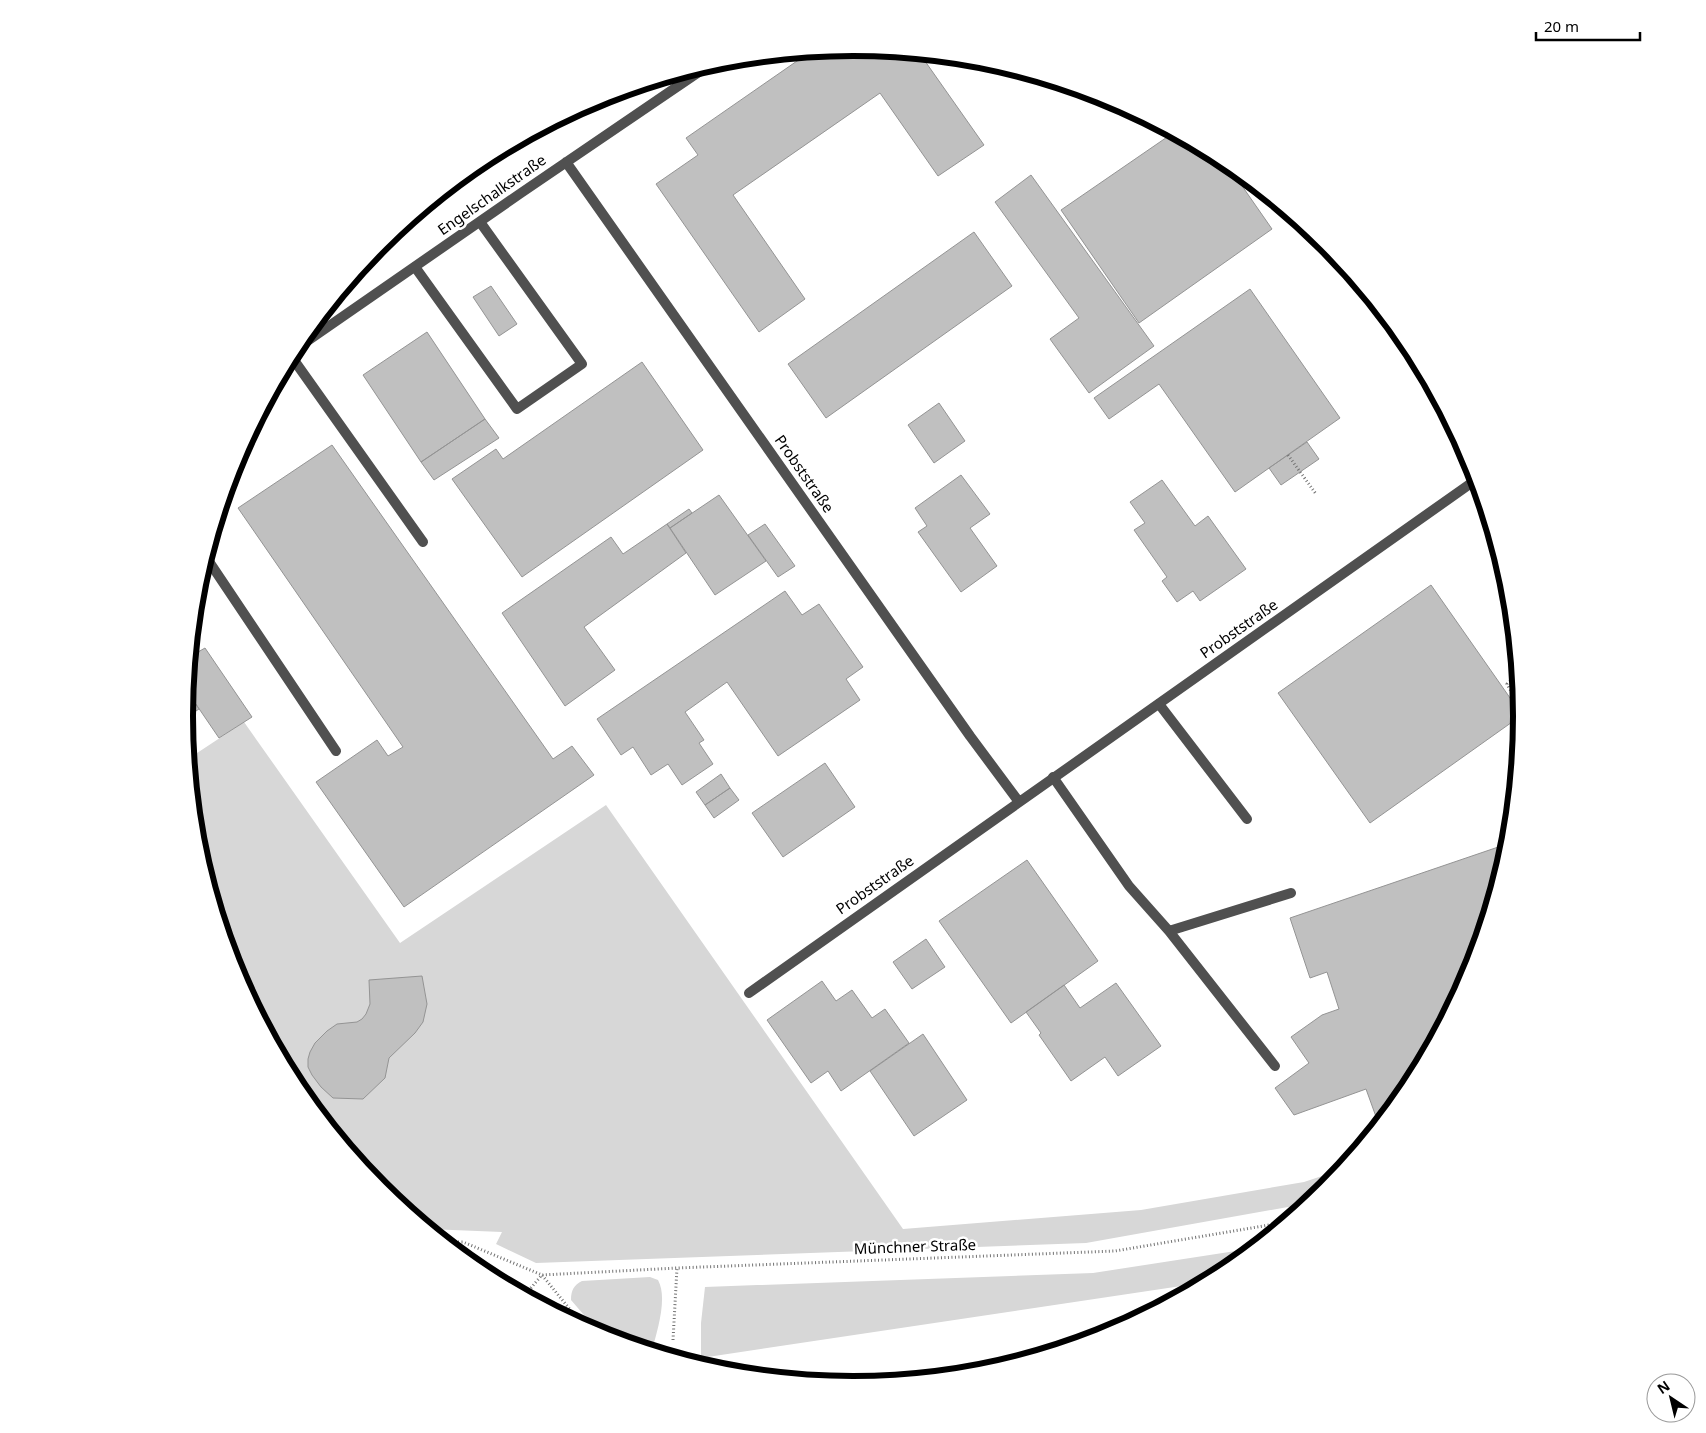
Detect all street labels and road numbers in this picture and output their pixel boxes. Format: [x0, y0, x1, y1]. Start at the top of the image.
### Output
street label: Engelschalkstraße [433, 149, 550, 239]
street label: Probststraße [771, 431, 839, 516]
street label: Probststraße [1196, 594, 1281, 662]
street label: Probststraße [832, 850, 917, 918]
street label: Münchner Straße [853, 1234, 976, 1258]

